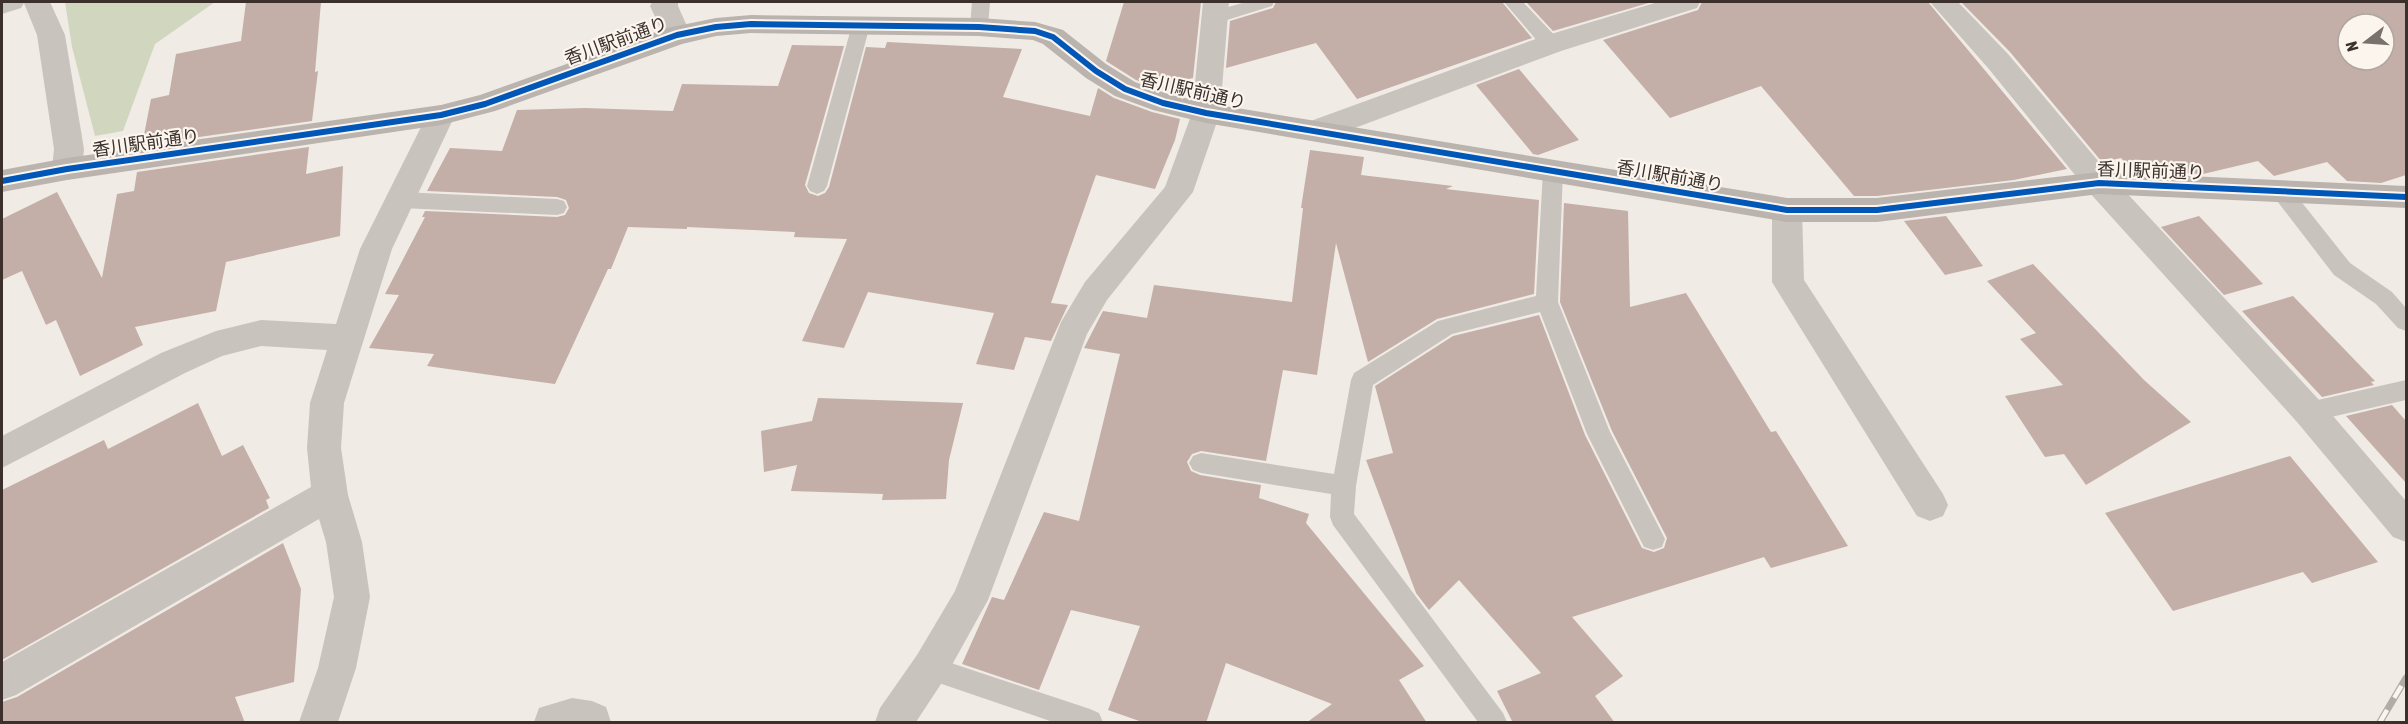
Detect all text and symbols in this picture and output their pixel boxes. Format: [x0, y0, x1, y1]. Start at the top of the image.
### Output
street label: 香川駅前通り [561, 12, 670, 69]
north arrow [2336, 12, 2396, 72]
text: N [2342, 39, 2362, 54]
street label: 香川駅前通り [1138, 68, 1248, 113]
street label: 香川駅前通り [91, 125, 201, 160]
street label: 香川駅前通り [1615, 156, 1725, 195]
street label: 香川駅前通り [2097, 158, 2205, 183]

